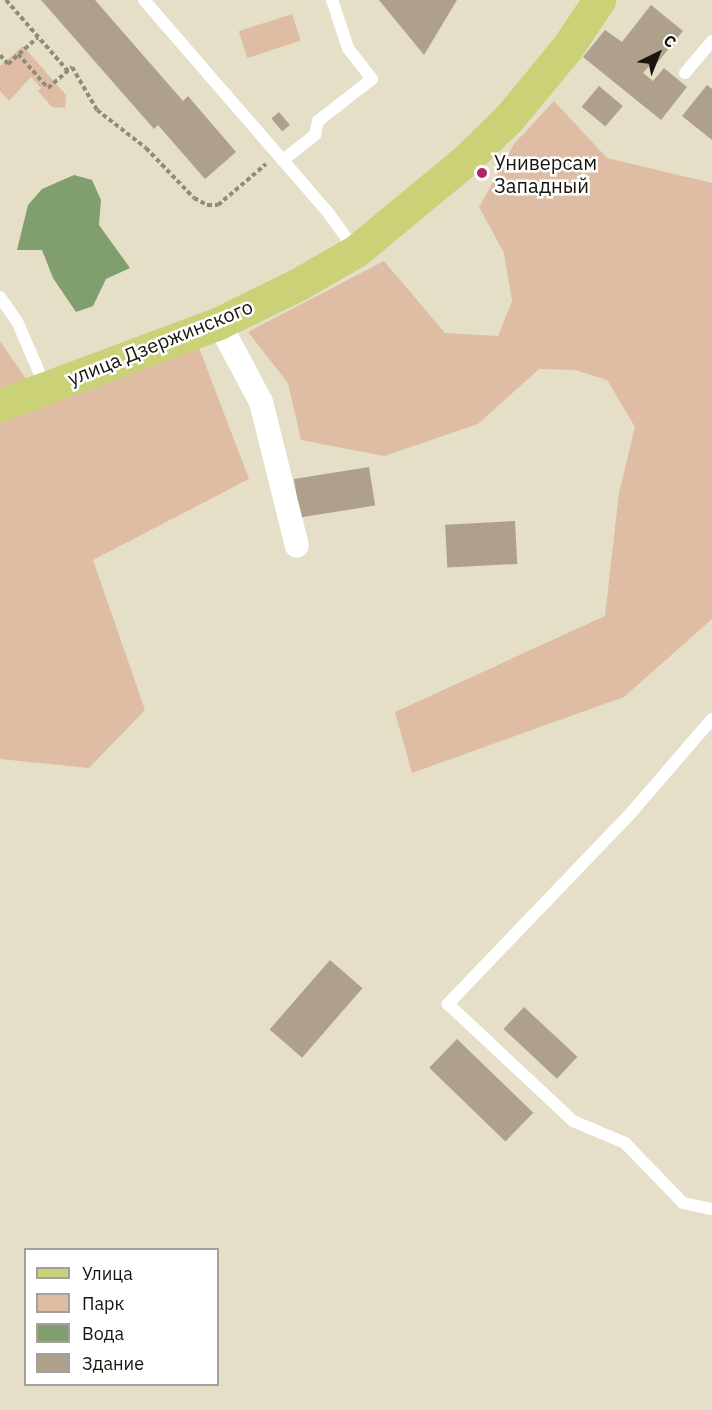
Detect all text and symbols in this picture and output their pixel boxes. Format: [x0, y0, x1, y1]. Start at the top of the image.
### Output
north arrow [628, 24, 688, 84]
text: С [660, 30, 681, 52]
place label: Универсам Западный [494, 150, 597, 197]
marker: Универсам Западный [475, 166, 489, 180]
street label: улица Дзержинского [64, 294, 256, 390]
legend [24, 1248, 219, 1386]
text: Улица [82, 1262, 133, 1285]
text: Парк [82, 1292, 124, 1315]
text: Вода [82, 1322, 124, 1345]
text: Здание [82, 1352, 144, 1375]

